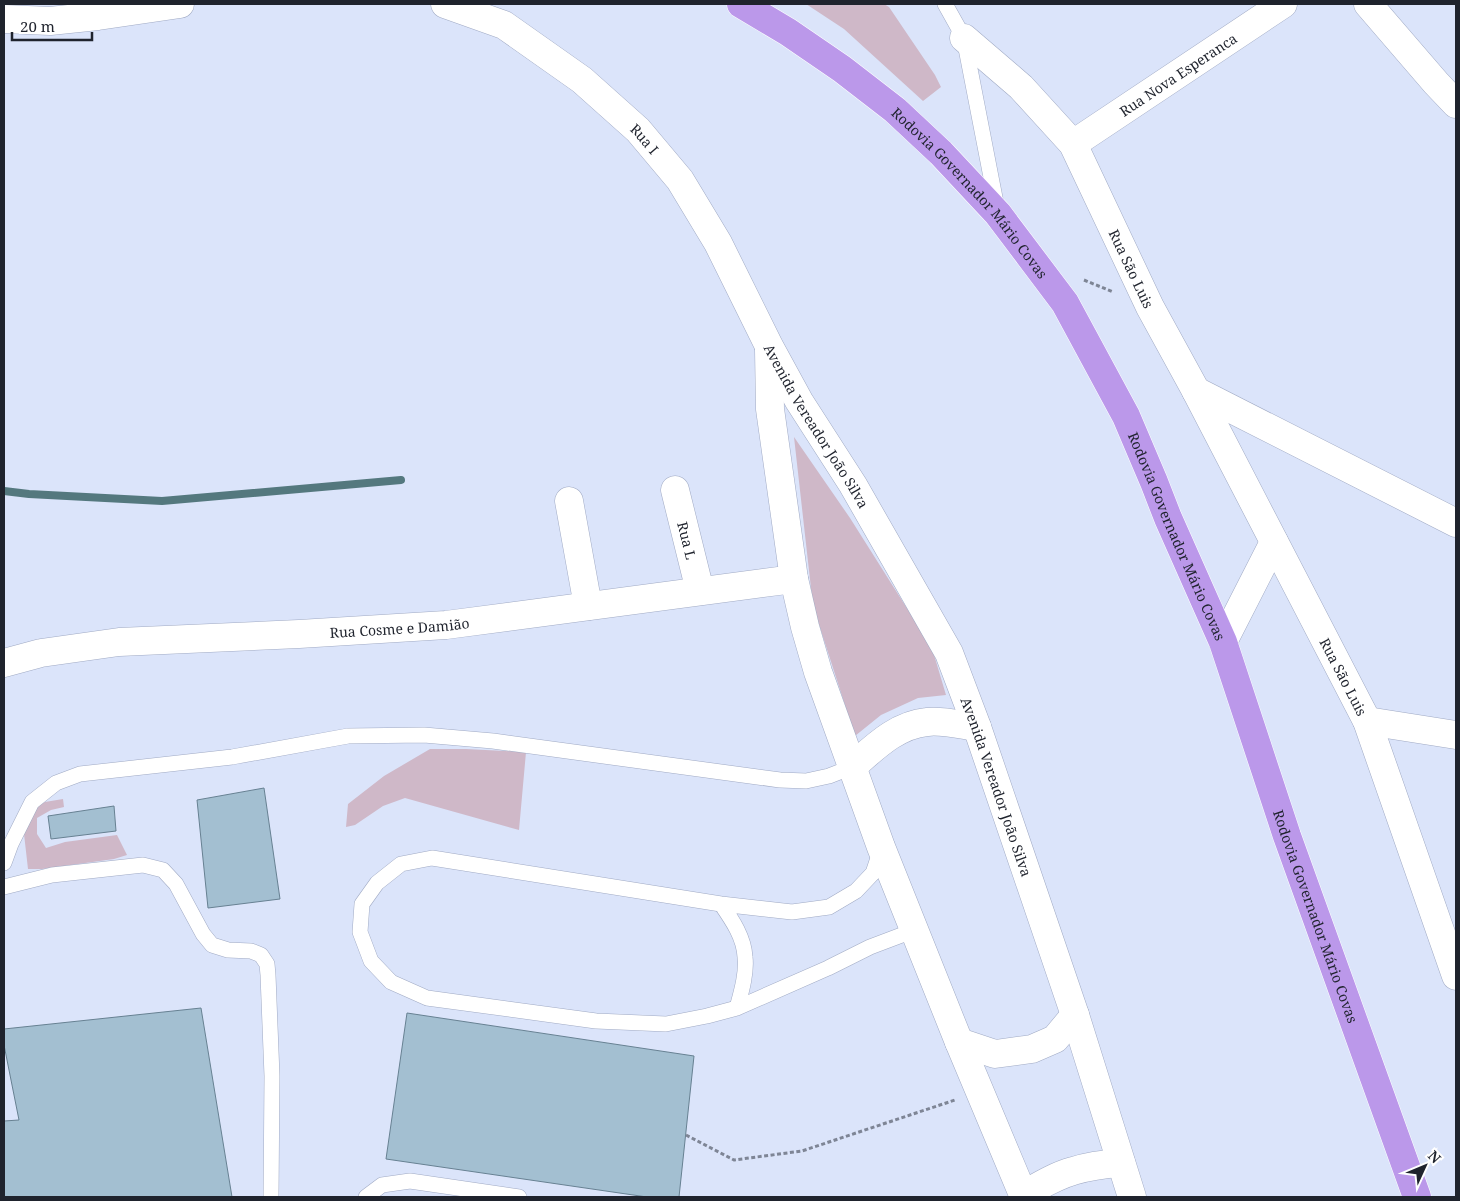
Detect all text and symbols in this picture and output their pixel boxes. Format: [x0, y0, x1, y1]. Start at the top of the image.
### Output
scale bar [12, 10, 92, 42]
text: 20 m [20, 16, 55, 36]
street label: Rua Nova Esperanca [1115, 28, 1240, 120]
street label: Rodovia Governador Mário Covas [888, 103, 1052, 282]
street label: Rua I [627, 119, 663, 158]
street label: Rua São Luis [1105, 226, 1159, 311]
street label: Avenida Vereador João Silva [760, 340, 874, 511]
street label: Rodovia Governador Mário Covas [1124, 429, 1231, 643]
street label: Rua L [674, 520, 701, 562]
street label: Rua Cosme e Damião [329, 613, 470, 642]
street label: Rua São Luis [1316, 634, 1372, 719]
street label: Avenida Vereador João Silva [957, 694, 1037, 879]
street label: Rodovia Governador Mário Covas [1269, 807, 1363, 1025]
north arrow [1400, 1141, 1450, 1191]
text: N [1424, 1146, 1445, 1167]

